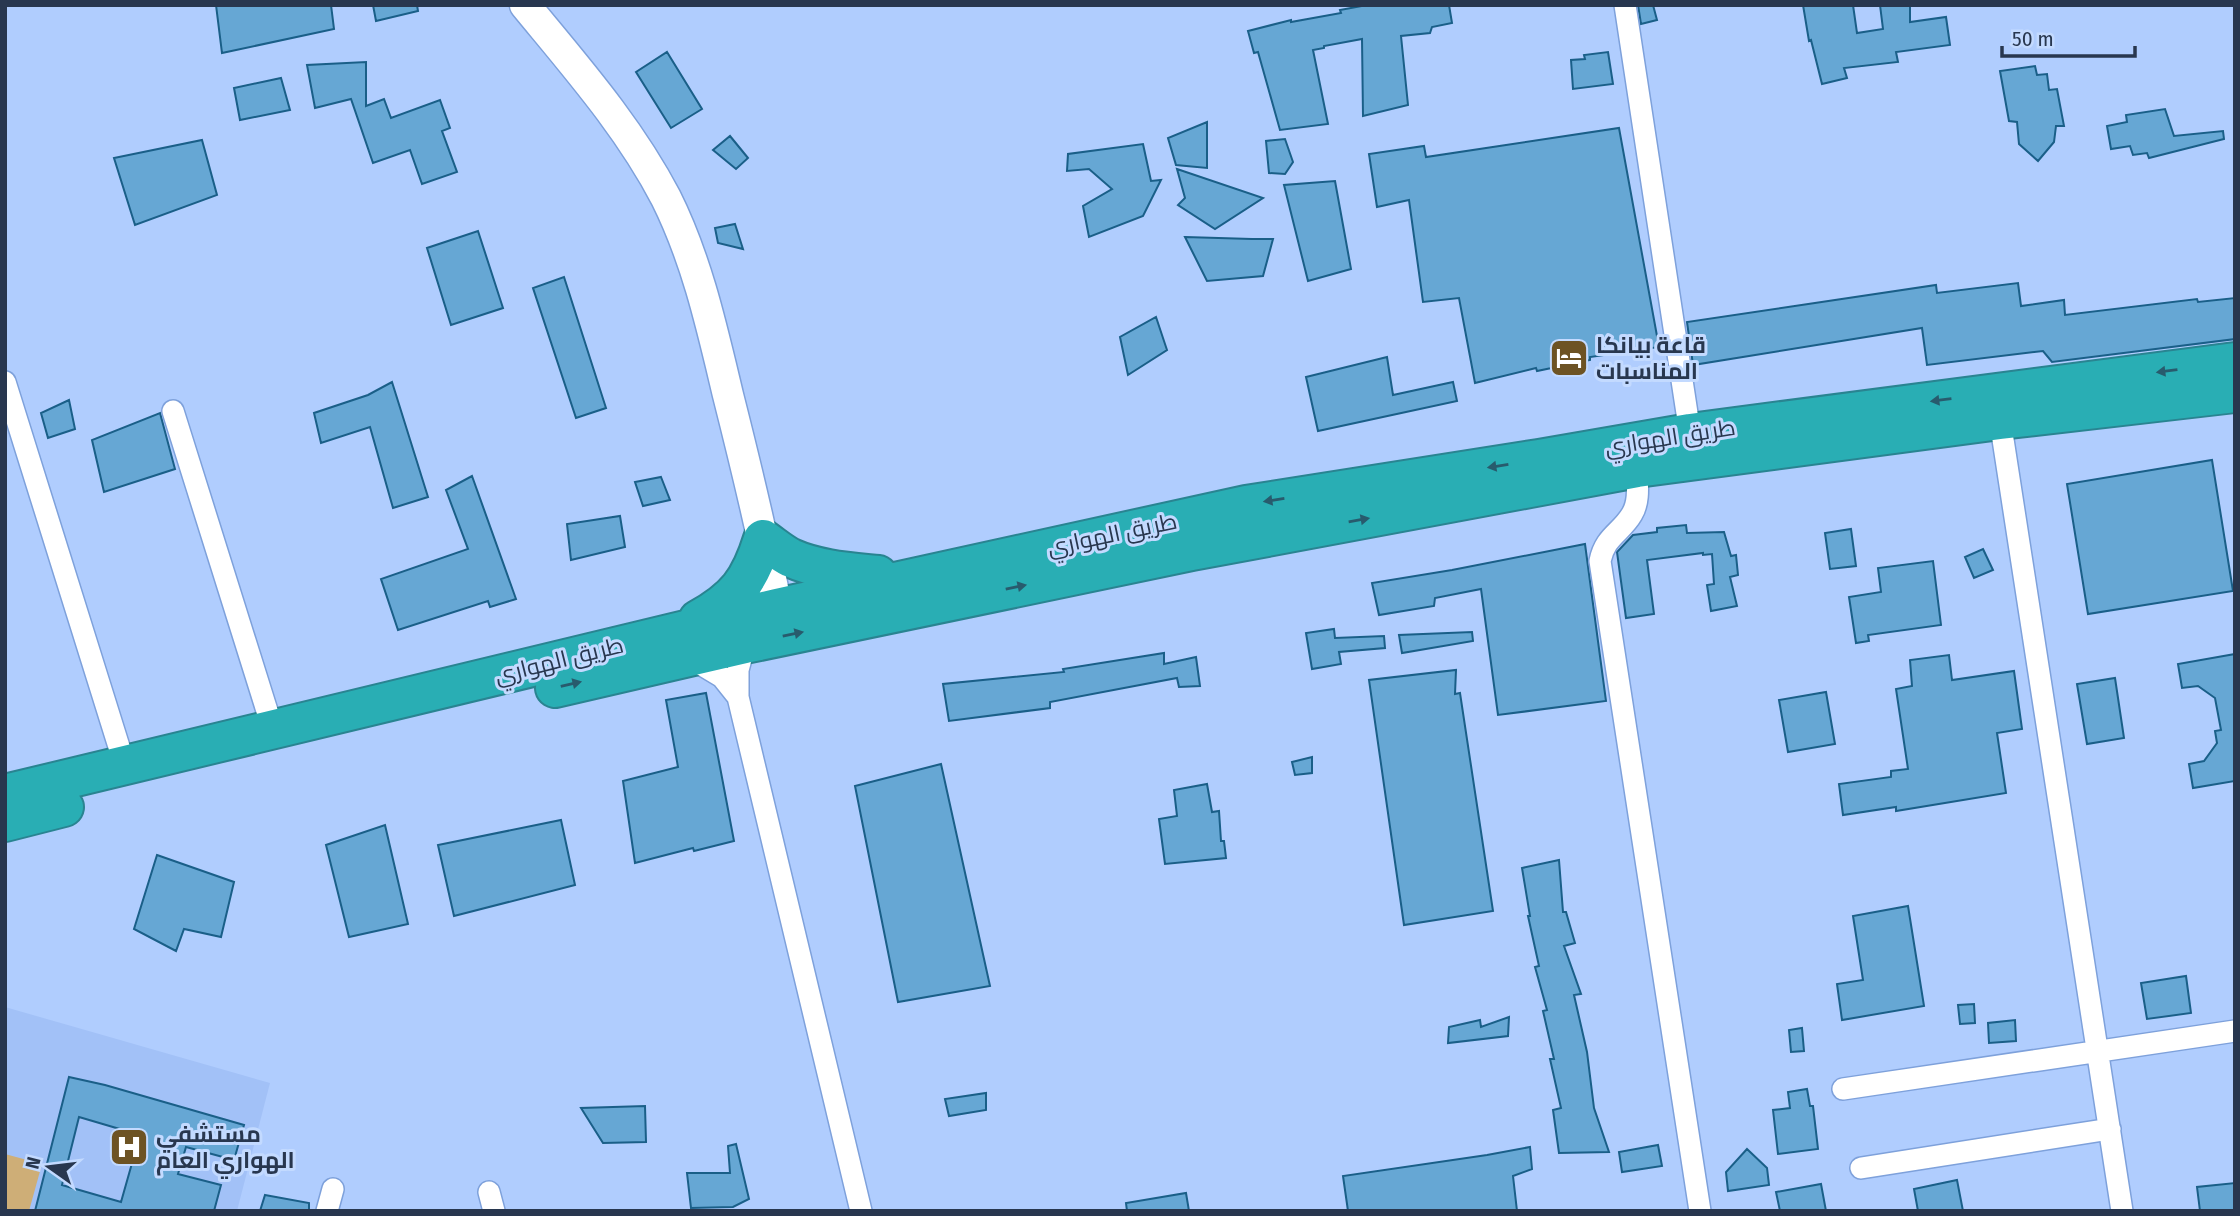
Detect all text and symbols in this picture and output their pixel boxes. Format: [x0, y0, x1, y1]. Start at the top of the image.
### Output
scale bar [2002, 14, 2135, 58]
text: 50 m [2012, 26, 2054, 52]
place label: قاعة بيانكا المناسبات [1596, 331, 1706, 385]
hotel icon: قاعة بيانكا المناسبات [1548, 337, 1590, 379]
one-way arrow [2156, 365, 2178, 376]
one-way arrow [1930, 395, 1952, 406]
street label: طريق الهواري [1603, 413, 1738, 465]
one-way arrow [1487, 461, 1509, 472]
one-way arrow [1262, 495, 1284, 506]
street label: طريق الهواري [1045, 507, 1180, 565]
one-way arrow [1348, 514, 1370, 525]
one-way arrow [1005, 582, 1027, 593]
one-way arrow [782, 628, 804, 639]
street label: طريق الهواري [492, 630, 627, 693]
one-way arrow [561, 679, 583, 690]
place label: مستشفي الهواري العام [156, 1120, 295, 1179]
hospital icon: مستشفي الهواري العام [108, 1126, 150, 1168]
north arrow [14, 1132, 84, 1202]
text: N [20, 1155, 46, 1171]

